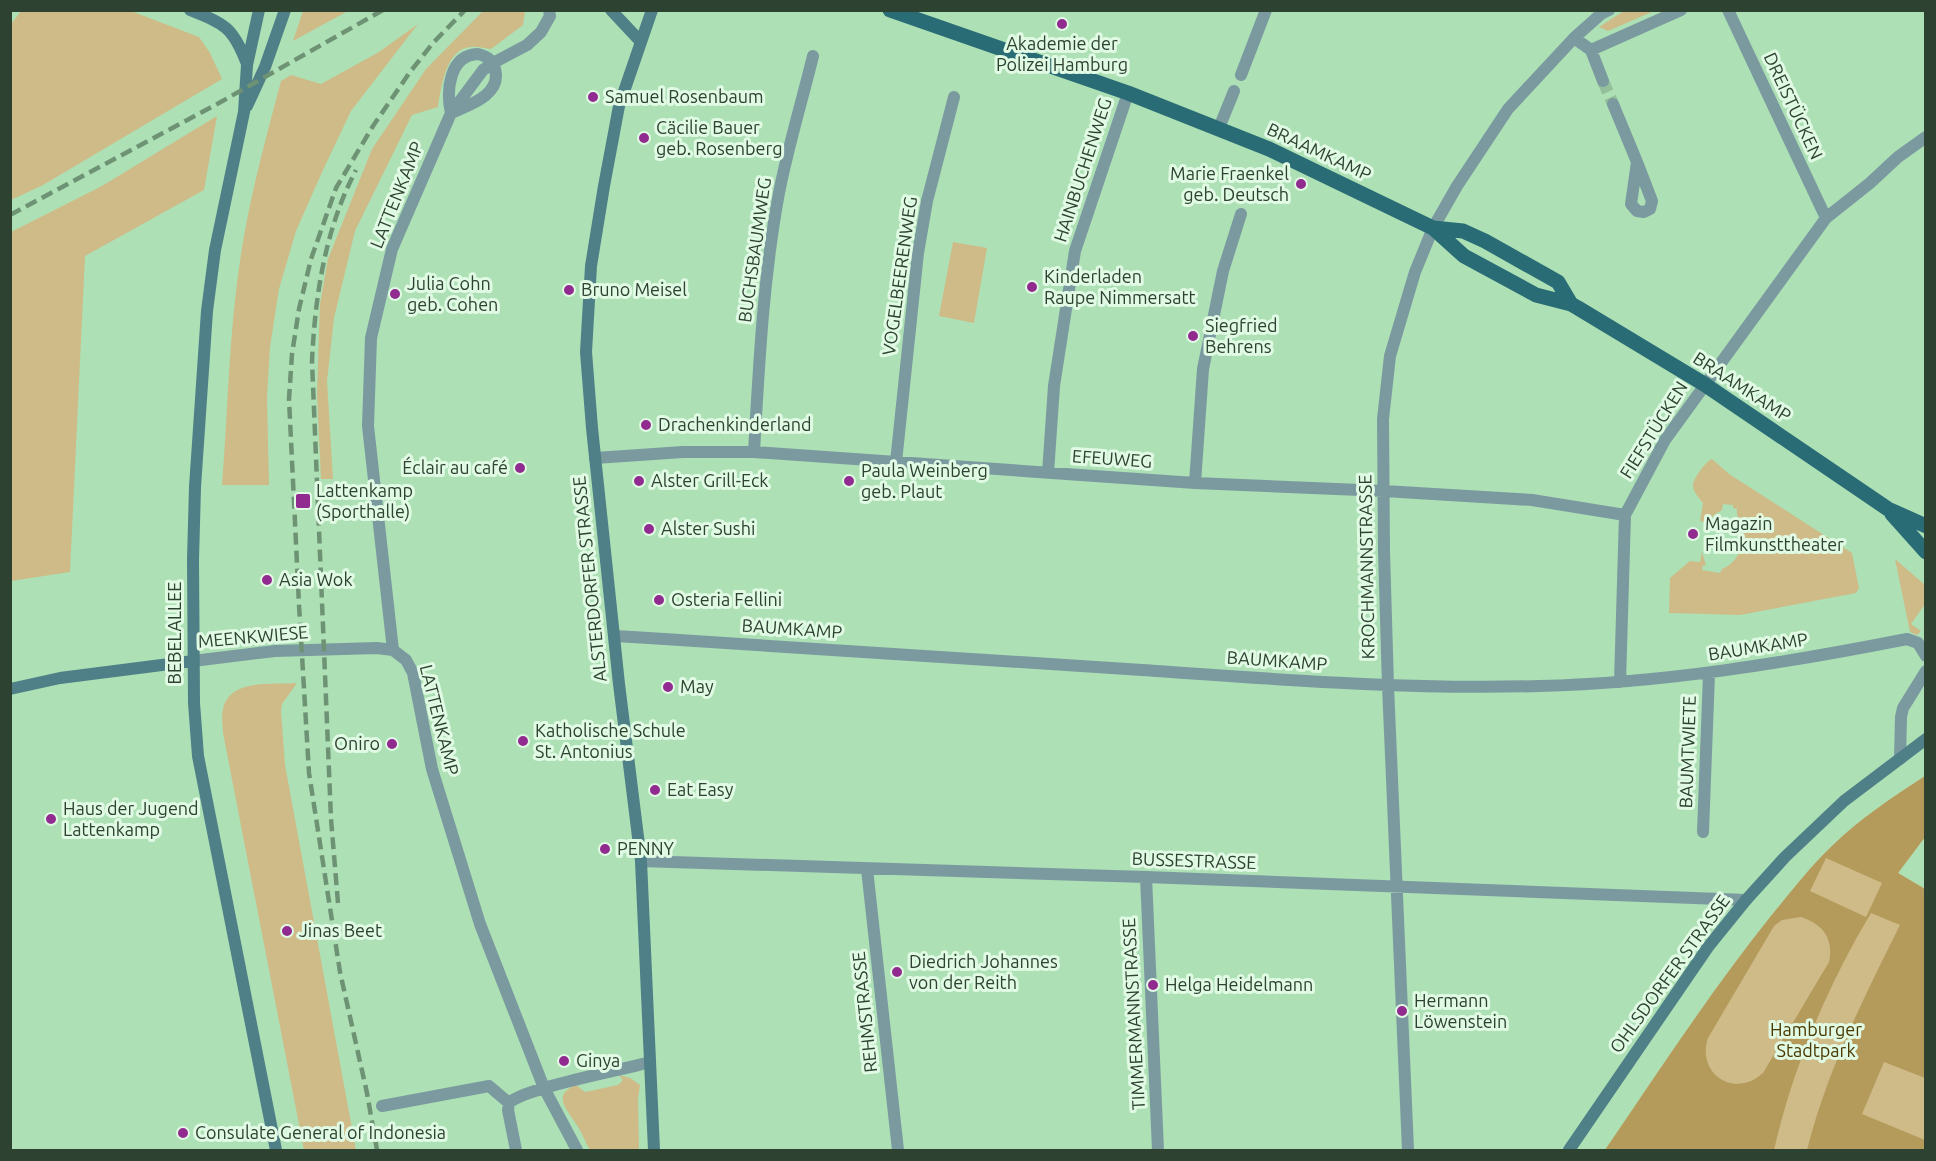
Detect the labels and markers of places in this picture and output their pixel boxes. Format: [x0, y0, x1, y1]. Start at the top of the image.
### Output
marker: Akademie der Polizei Hamburg [1055, 17, 1069, 31]
place label: Akademie der Polizei Hamburg [996, 33, 1128, 74]
place label: Samuel Rosenbaum [605, 86, 764, 106]
marker: Samuel Rosenbaum [586, 90, 600, 104]
place label: Cäcilie Bauer geb. Rosenberg [656, 117, 783, 158]
marker: Cäcilie Bauer geb. Rosenberg [637, 131, 651, 145]
place label: Marie Fraenkel geb. Deutsch [1170, 163, 1289, 204]
marker: Marie Fraenkel geb. Deutsch [1294, 177, 1308, 191]
place label: Kinderladen Raupe Nimmersatt [1044, 266, 1196, 307]
place label: Julia Cohn geb. Cohen [407, 273, 498, 314]
place label: Bruno Meisel [581, 279, 687, 299]
marker: Kinderladen Raupe Nimmersatt [1025, 280, 1039, 294]
marker: Bruno Meisel [562, 283, 576, 297]
marker: Julia Cohn geb. Cohen [388, 287, 402, 301]
place label: Siegfried Behrens [1205, 315, 1278, 356]
marker: Siegfried Behrens [1186, 329, 1200, 343]
place label: Drachenkinderland [658, 414, 811, 434]
marker: Drachenkinderland [639, 418, 653, 432]
place label: Éclair au café [402, 456, 508, 477]
place label: Paula Weinberg geb. Plaut [861, 460, 988, 501]
marker: Éclair au café [513, 461, 527, 475]
place label: Alster Grill-Eck [651, 470, 768, 490]
marker: Alster Grill-Eck [632, 474, 646, 488]
marker: Paula Weinberg geb. Plaut [842, 474, 856, 488]
place label: Lattenkamp (Sporthalle) [316, 480, 413, 522]
marker: Lattenkamp (Sporthalle) [294, 492, 312, 510]
place label: Magazin Filmkunsttheater [1705, 513, 1844, 554]
place label: Alster Sushi [661, 518, 755, 538]
marker: Alster Sushi [642, 522, 656, 536]
marker: Magazin Filmkunsttheater [1686, 527, 1700, 541]
place label: Asia Wok [279, 569, 353, 589]
marker: Asia Wok [260, 573, 274, 587]
place label: Osteria Fellini [671, 589, 782, 609]
marker: Osteria Fellini [652, 593, 666, 607]
place label: May [680, 676, 714, 696]
marker: May [661, 680, 675, 694]
place label: Katholische Schule St. Antonius [535, 720, 686, 761]
place label: Oniro [334, 733, 380, 753]
marker: Katholische Schule St. Antonius [516, 734, 530, 748]
marker: Oniro [385, 737, 399, 751]
place label: Eat Easy [667, 779, 734, 799]
marker: Eat Easy [648, 783, 662, 797]
place label: Haus der Jugend Lattenkamp [63, 798, 199, 839]
marker: Haus der Jugend Lattenkamp [44, 812, 58, 826]
place label: PENNY [617, 838, 675, 858]
marker: PENNY [598, 842, 612, 856]
place label: Jinas Beet [299, 920, 382, 940]
marker: Jinas Beet [280, 924, 294, 938]
place label: Diedrich Johannes von der Reith [909, 951, 1058, 992]
marker: Diedrich Johannes von der Reith [890, 965, 904, 979]
place label: Helga Heidelmann [1165, 974, 1313, 994]
marker: Helga Heidelmann [1146, 978, 1160, 992]
place label: Hermann Löwenstein [1414, 990, 1507, 1031]
marker: Hermann Löwenstein [1395, 1004, 1409, 1018]
place label: Ginya [576, 1050, 620, 1070]
marker: Ginya [557, 1054, 571, 1068]
place label: Consulate General of Indonesia [195, 1122, 446, 1142]
marker: Consulate General of Indonesia [176, 1126, 190, 1140]

